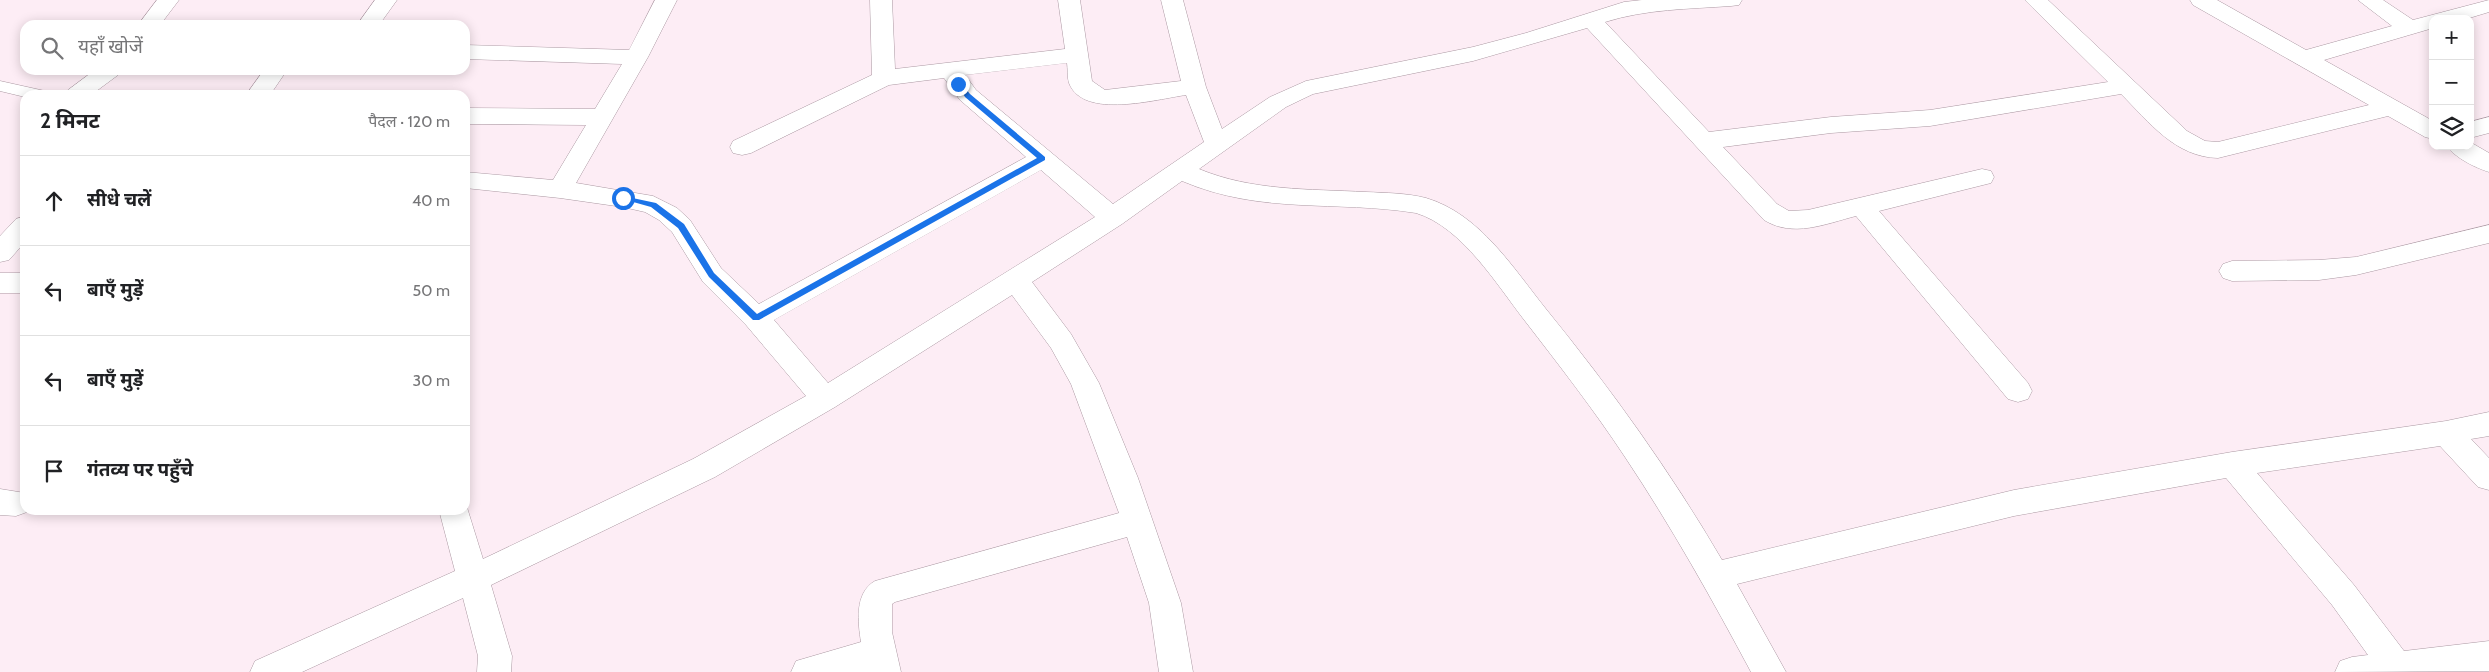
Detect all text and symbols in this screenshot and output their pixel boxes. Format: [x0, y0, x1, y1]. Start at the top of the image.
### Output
map controls [2429, 15, 2474, 150]
button: + [2429, 15, 2474, 60]
search box [20, 20, 470, 75]
icon: search [38, 34, 66, 62]
text: यहाँ खोजें [78, 35, 143, 58]
button: − [2429, 60, 2474, 105]
route end [947, 73, 970, 96]
button: layers [2429, 105, 2474, 150]
text: 2 मिनट [40, 108, 100, 133]
text: पैदल · 120 m [368, 112, 450, 131]
icon: ahead [40, 187, 68, 215]
route start [612, 187, 635, 210]
text: सीधे चलें [87, 188, 151, 211]
text: 40 m [412, 191, 450, 210]
icon: left [40, 277, 68, 305]
text: बाएँ मुड़ें [87, 278, 143, 301]
text: 50 m [413, 281, 450, 300]
icon: left [40, 367, 68, 395]
text: बाएँ मुड़ें [87, 368, 143, 391]
text: 30 m [413, 371, 450, 390]
icon: arrive [40, 457, 68, 485]
text: गंतव्य पर पहुँचे [87, 458, 193, 481]

